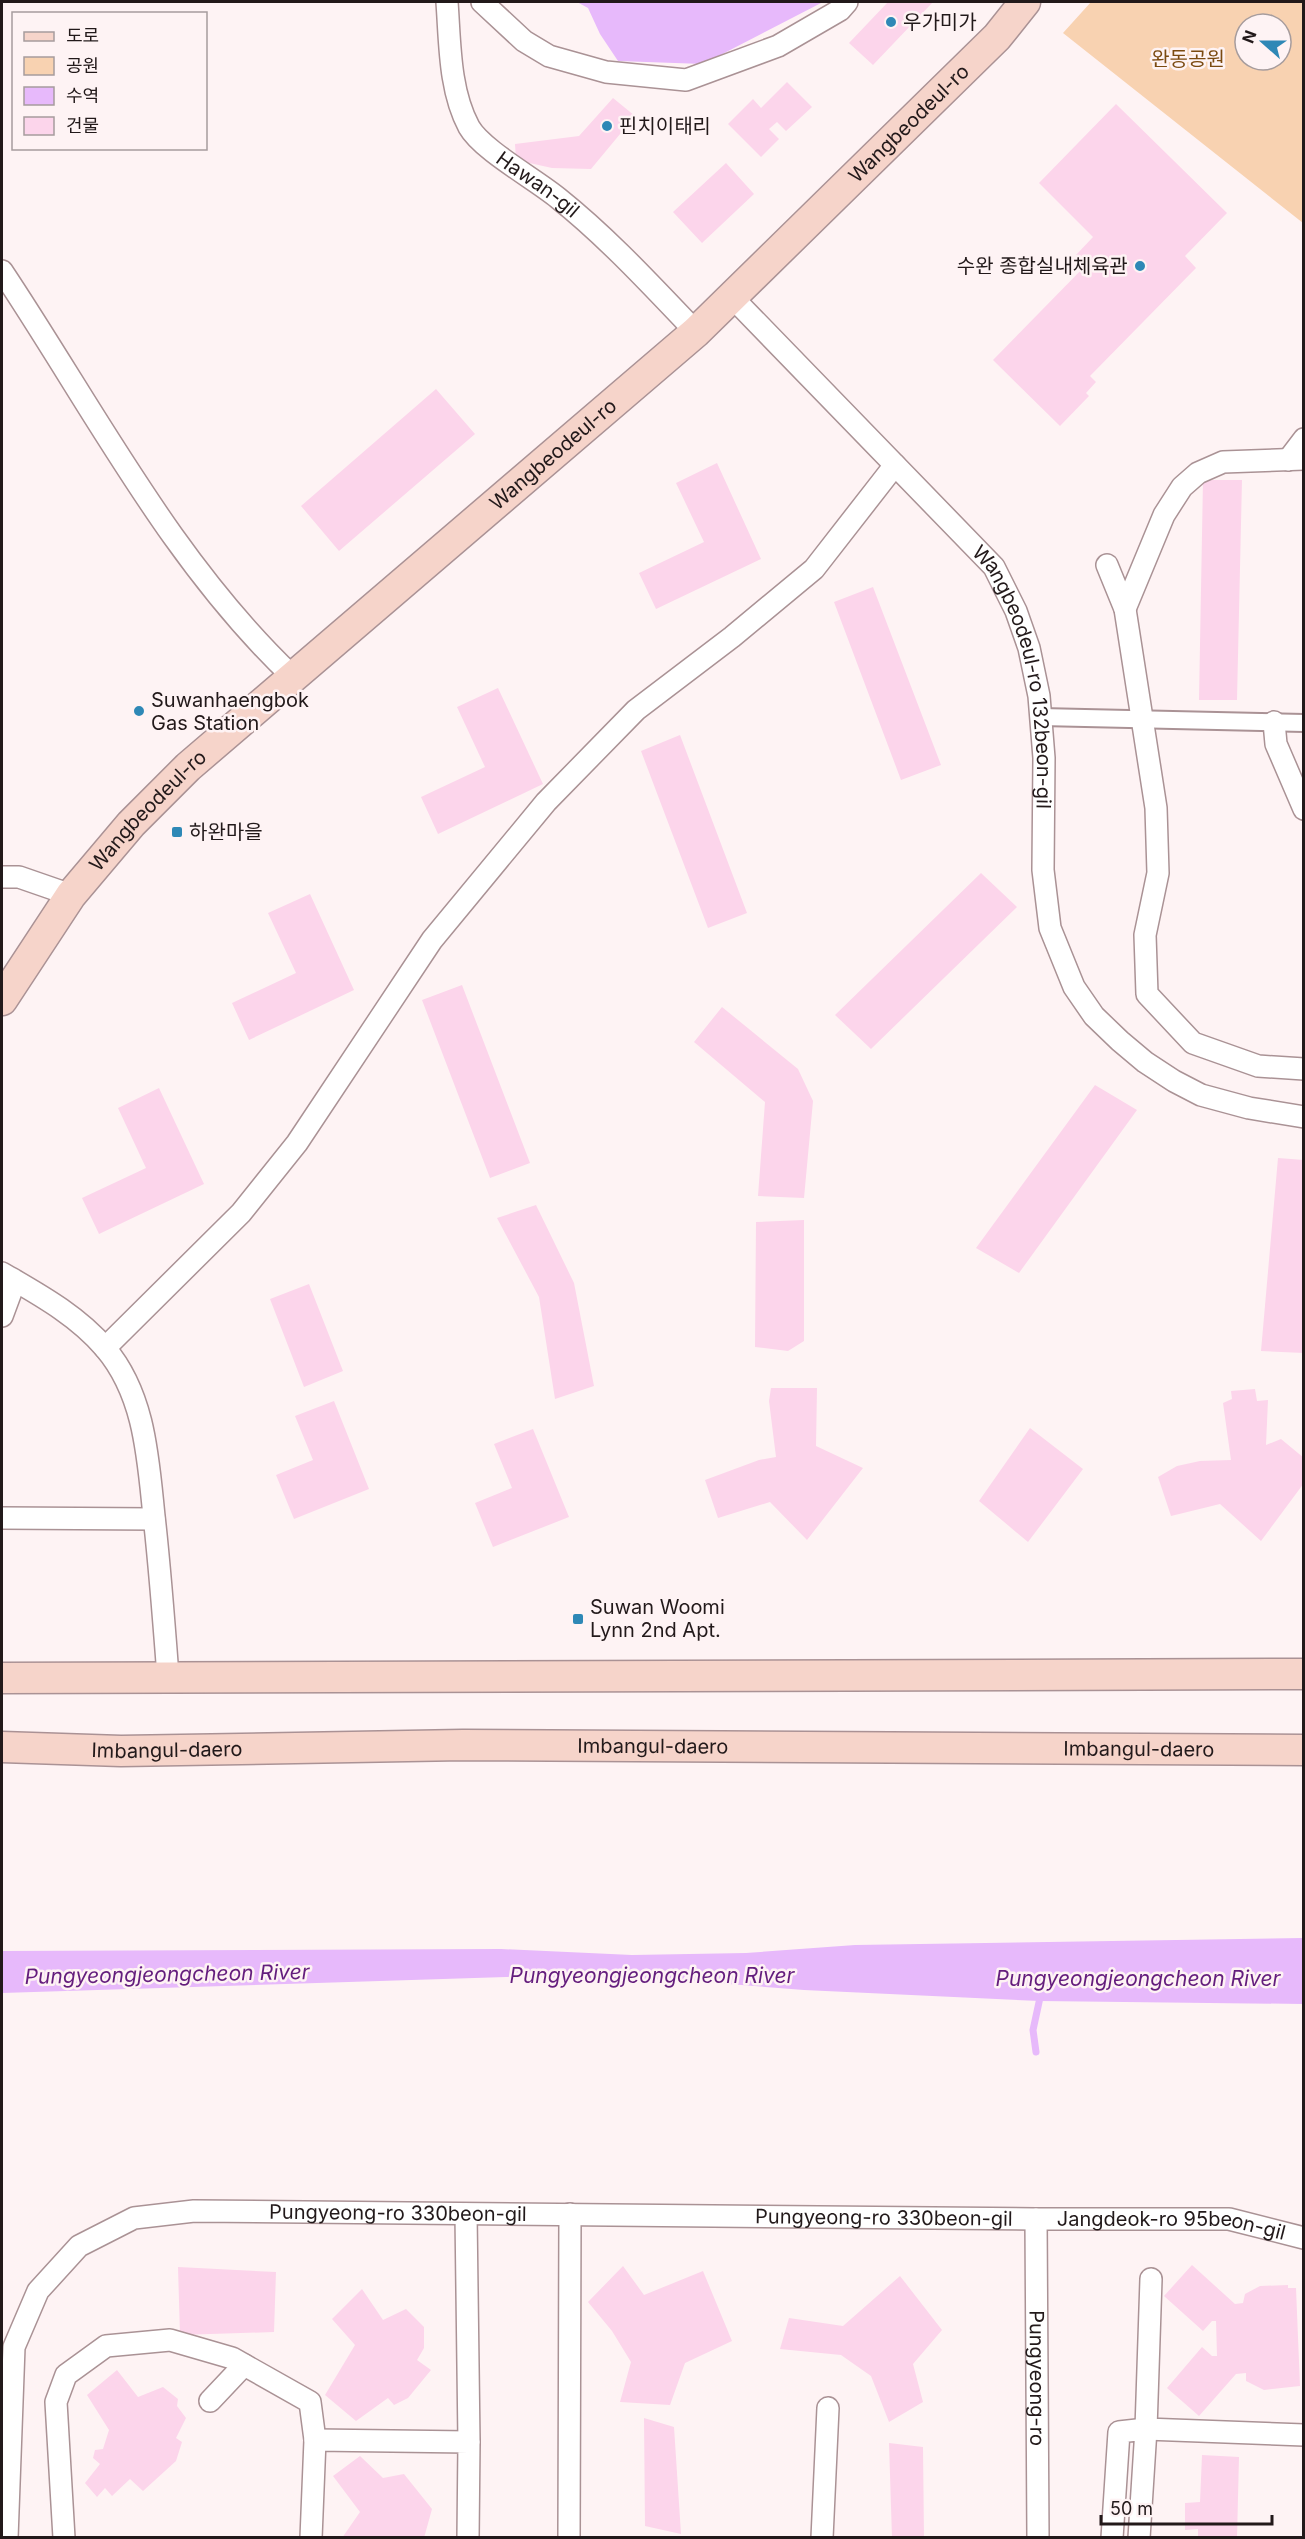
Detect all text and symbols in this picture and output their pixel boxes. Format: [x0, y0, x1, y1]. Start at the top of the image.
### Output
place label: 우가미가 [903, 10, 977, 34]
legend [12, 12, 207, 150]
north arrow [1233, 12, 1293, 72]
marker: 우가미가 [884, 15, 898, 29]
text: 도로 [66, 25, 99, 46]
text: N [1237, 27, 1261, 46]
park label: 완동공원 [1151, 47, 1225, 71]
text: 공원 [66, 55, 99, 76]
street label: Wangbeodeul-ro [844, 59, 974, 188]
text: 수역 [66, 85, 99, 106]
place label: 핀치이태리 [619, 114, 711, 138]
text: 건물 [66, 115, 99, 136]
marker: 핀치이태리 [600, 119, 614, 133]
street label: Hawan-gil [492, 146, 584, 222]
place label: 수완 종합실내체육관 [957, 254, 1128, 278]
marker: 수완 종합실내체육관 [1133, 259, 1147, 273]
street label: Wangbeodeul-ro [485, 393, 621, 515]
street label: Wangbeodeul-ro 132beon-gil [967, 540, 1056, 809]
place label: Suwanhaengbok Gas Station [151, 688, 309, 735]
marker: Suwanhaengbok Gas Station [132, 704, 146, 718]
street label: Wangbeodeul-ro [84, 745, 211, 876]
place label: 하완마을 [189, 820, 263, 844]
marker: 하완마을 [170, 825, 184, 839]
place label: Suwan Woomi Lynn 2nd Apt. [590, 1595, 725, 1642]
marker: Suwan Woomi Lynn 2nd Apt. [571, 1612, 585, 1626]
street label: Imbangul-daero [577, 1734, 728, 1759]
street label: Imbangul-daero [91, 1737, 243, 1763]
street label: Imbangul-daero [1063, 1737, 1214, 1761]
water label: Pungyeongjeongcheon River [24, 1959, 311, 1989]
water label: Pungyeongjeongcheon River [509, 1963, 796, 1988]
water label: Pungyeongjeongcheon River [995, 1966, 1282, 1991]
street label: Pungyeong-ro 330beon-gil [269, 2200, 527, 2226]
street label: Pungyeong-ro 330beon-gil [755, 2204, 1013, 2231]
street label: Jangdeok-ro 95beon-gil [1057, 2207, 1288, 2245]
street label: Pungyeong-ro [1025, 2310, 1049, 2446]
scale bar [1101, 2488, 1272, 2526]
text: 50 m [1110, 2498, 1153, 2519]

